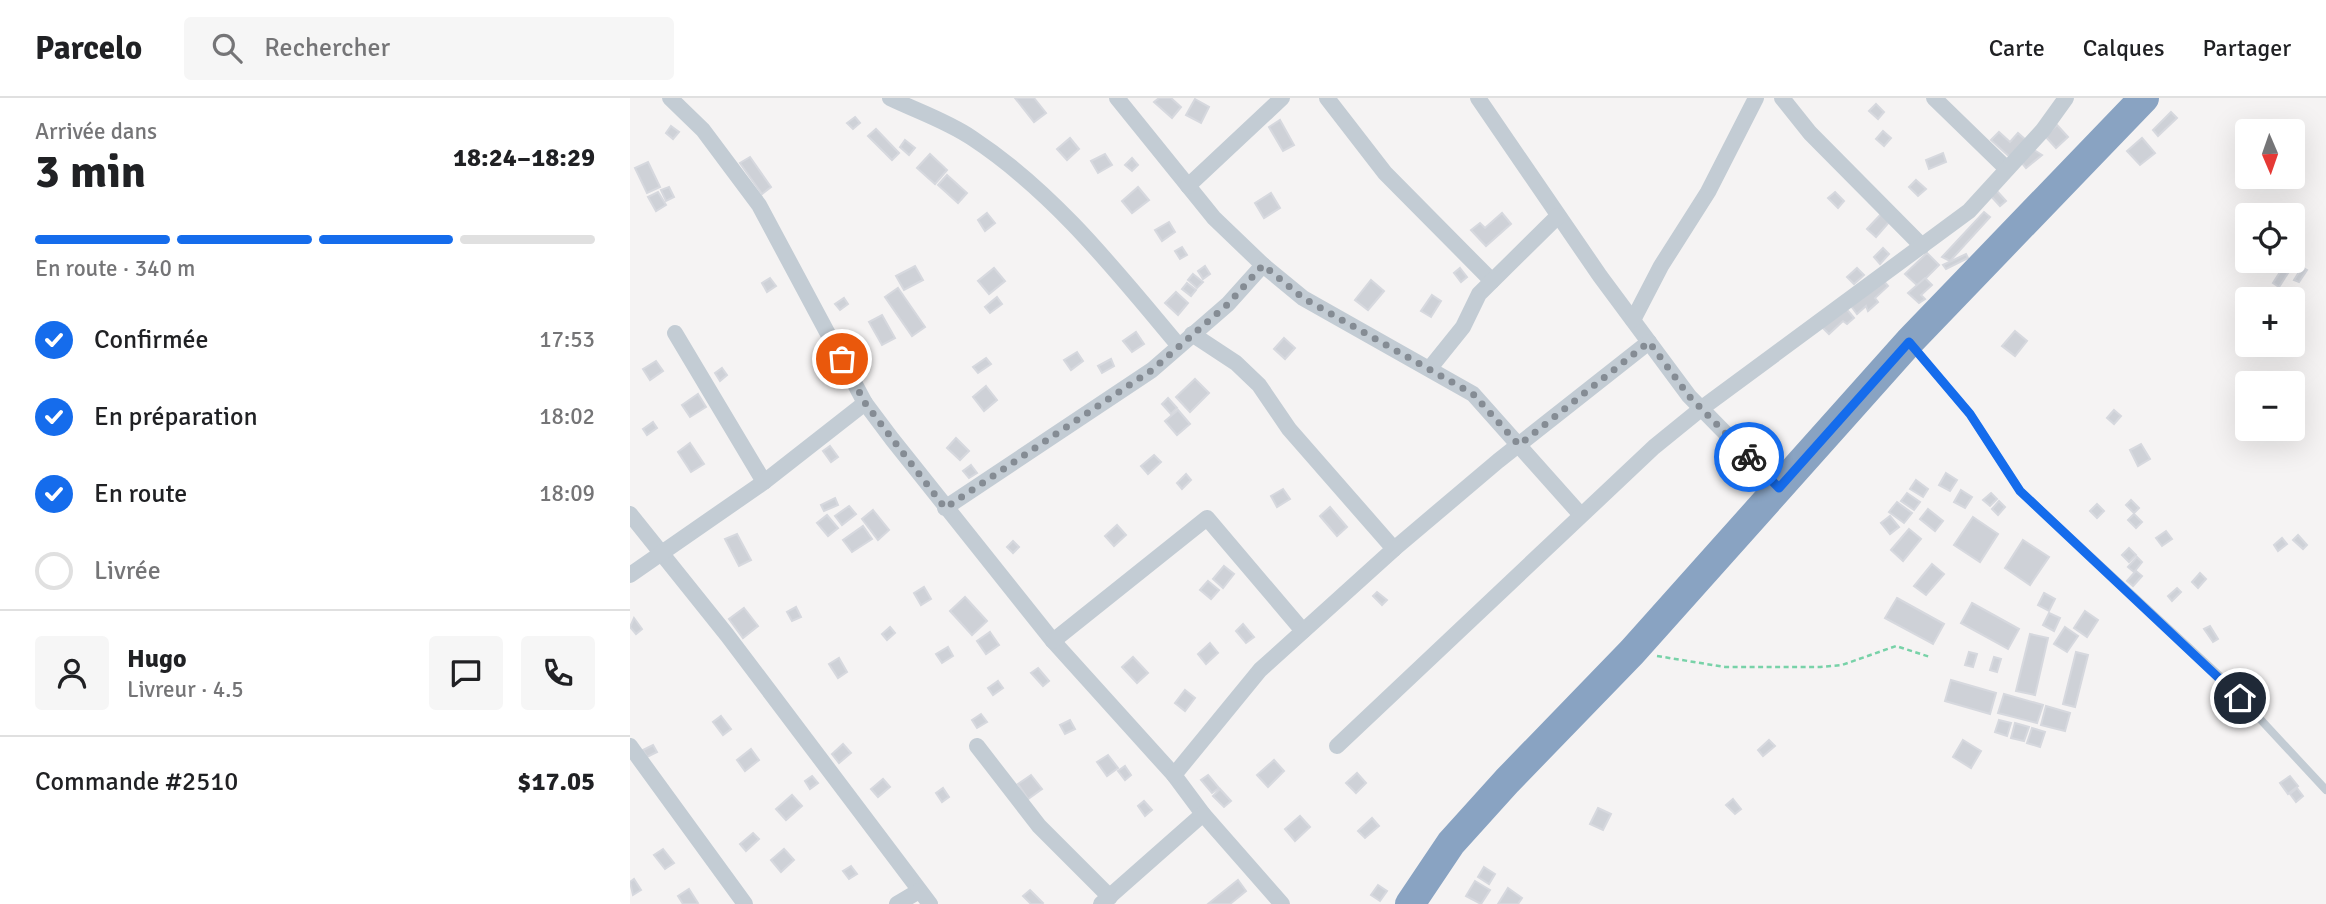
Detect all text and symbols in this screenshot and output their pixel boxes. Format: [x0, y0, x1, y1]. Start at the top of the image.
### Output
search box [184, 17, 674, 80]
text: Parcelo [35, 28, 142, 69]
icon: search [208, 29, 246, 67]
text: Rechercher [264, 32, 390, 64]
text: Carte [1989, 33, 2045, 63]
text: Calques [2083, 33, 2164, 63]
text: Partager [2202, 33, 2291, 63]
text: Arrivée dans [35, 117, 157, 146]
north arrow [2235, 119, 2305, 189]
map controls [2235, 119, 2305, 441]
text: 18:24–18:29 [453, 142, 595, 174]
text: 3 min [35, 144, 146, 200]
button: locate [2235, 203, 2305, 273]
text: En route · 340 m [35, 254, 195, 283]
button: + [2235, 287, 2305, 357]
icon: check [35, 321, 73, 359]
text: Confirmée [94, 324, 209, 356]
text: 17:53 [539, 325, 595, 354]
pin [812, 329, 872, 389]
icon: bag [823, 340, 861, 378]
button: − [2235, 371, 2305, 441]
icon: check [35, 398, 73, 436]
text: En préparation [94, 401, 258, 433]
text: 18:02 [539, 402, 595, 431]
courier [1714, 422, 1784, 492]
icon: bike [1730, 438, 1768, 476]
icon: check [35, 475, 73, 513]
text: En route [94, 478, 187, 510]
text: 18:09 [539, 479, 595, 508]
text: Livrée [94, 555, 161, 587]
button: person [35, 636, 109, 710]
button: chat [429, 636, 503, 710]
button: phone [521, 636, 595, 710]
text: Hugo [127, 643, 187, 675]
pin [2210, 668, 2270, 728]
text: Livreur · 4.5 [127, 675, 244, 704]
icon: home [2221, 679, 2259, 717]
text: Commande #2510 [35, 766, 238, 798]
text: $17.05 [517, 766, 595, 798]

